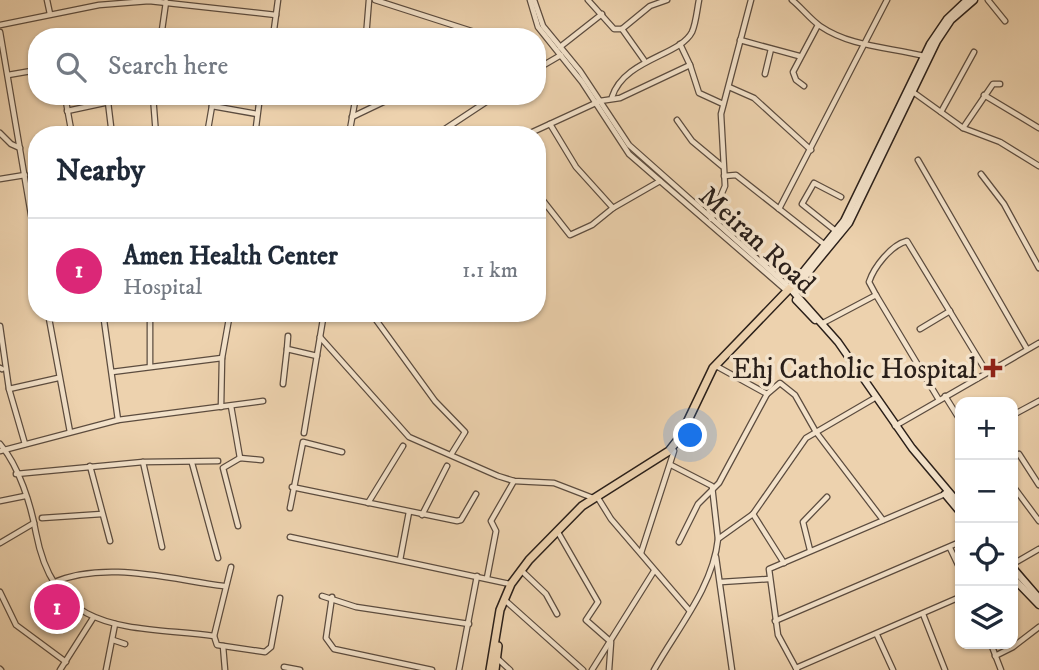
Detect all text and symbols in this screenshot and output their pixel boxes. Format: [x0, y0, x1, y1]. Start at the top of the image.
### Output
search box [28, 28, 546, 105]
icon: search [52, 48, 90, 86]
text: Search here [108, 50, 228, 83]
text: Nearby [56, 153, 145, 190]
street label: Meiran Road [691, 179, 823, 302]
text: Amen Health Center [123, 240, 338, 273]
text: 1 [75, 256, 83, 285]
text: 1.1 km [462, 256, 518, 285]
text: Hospital [123, 273, 202, 302]
place label: Ehj Catholic Hospital [732, 352, 978, 387]
marker: Ehj Catholic Hospital [983, 358, 1003, 378]
map controls [955, 397, 1018, 649]
button: + [955, 397, 1018, 460]
your location [673, 418, 707, 452]
button: − [955, 460, 1018, 523]
button: locate [955, 523, 1018, 586]
pin: 1 [34, 581, 80, 633]
button: layers [955, 586, 1018, 649]

